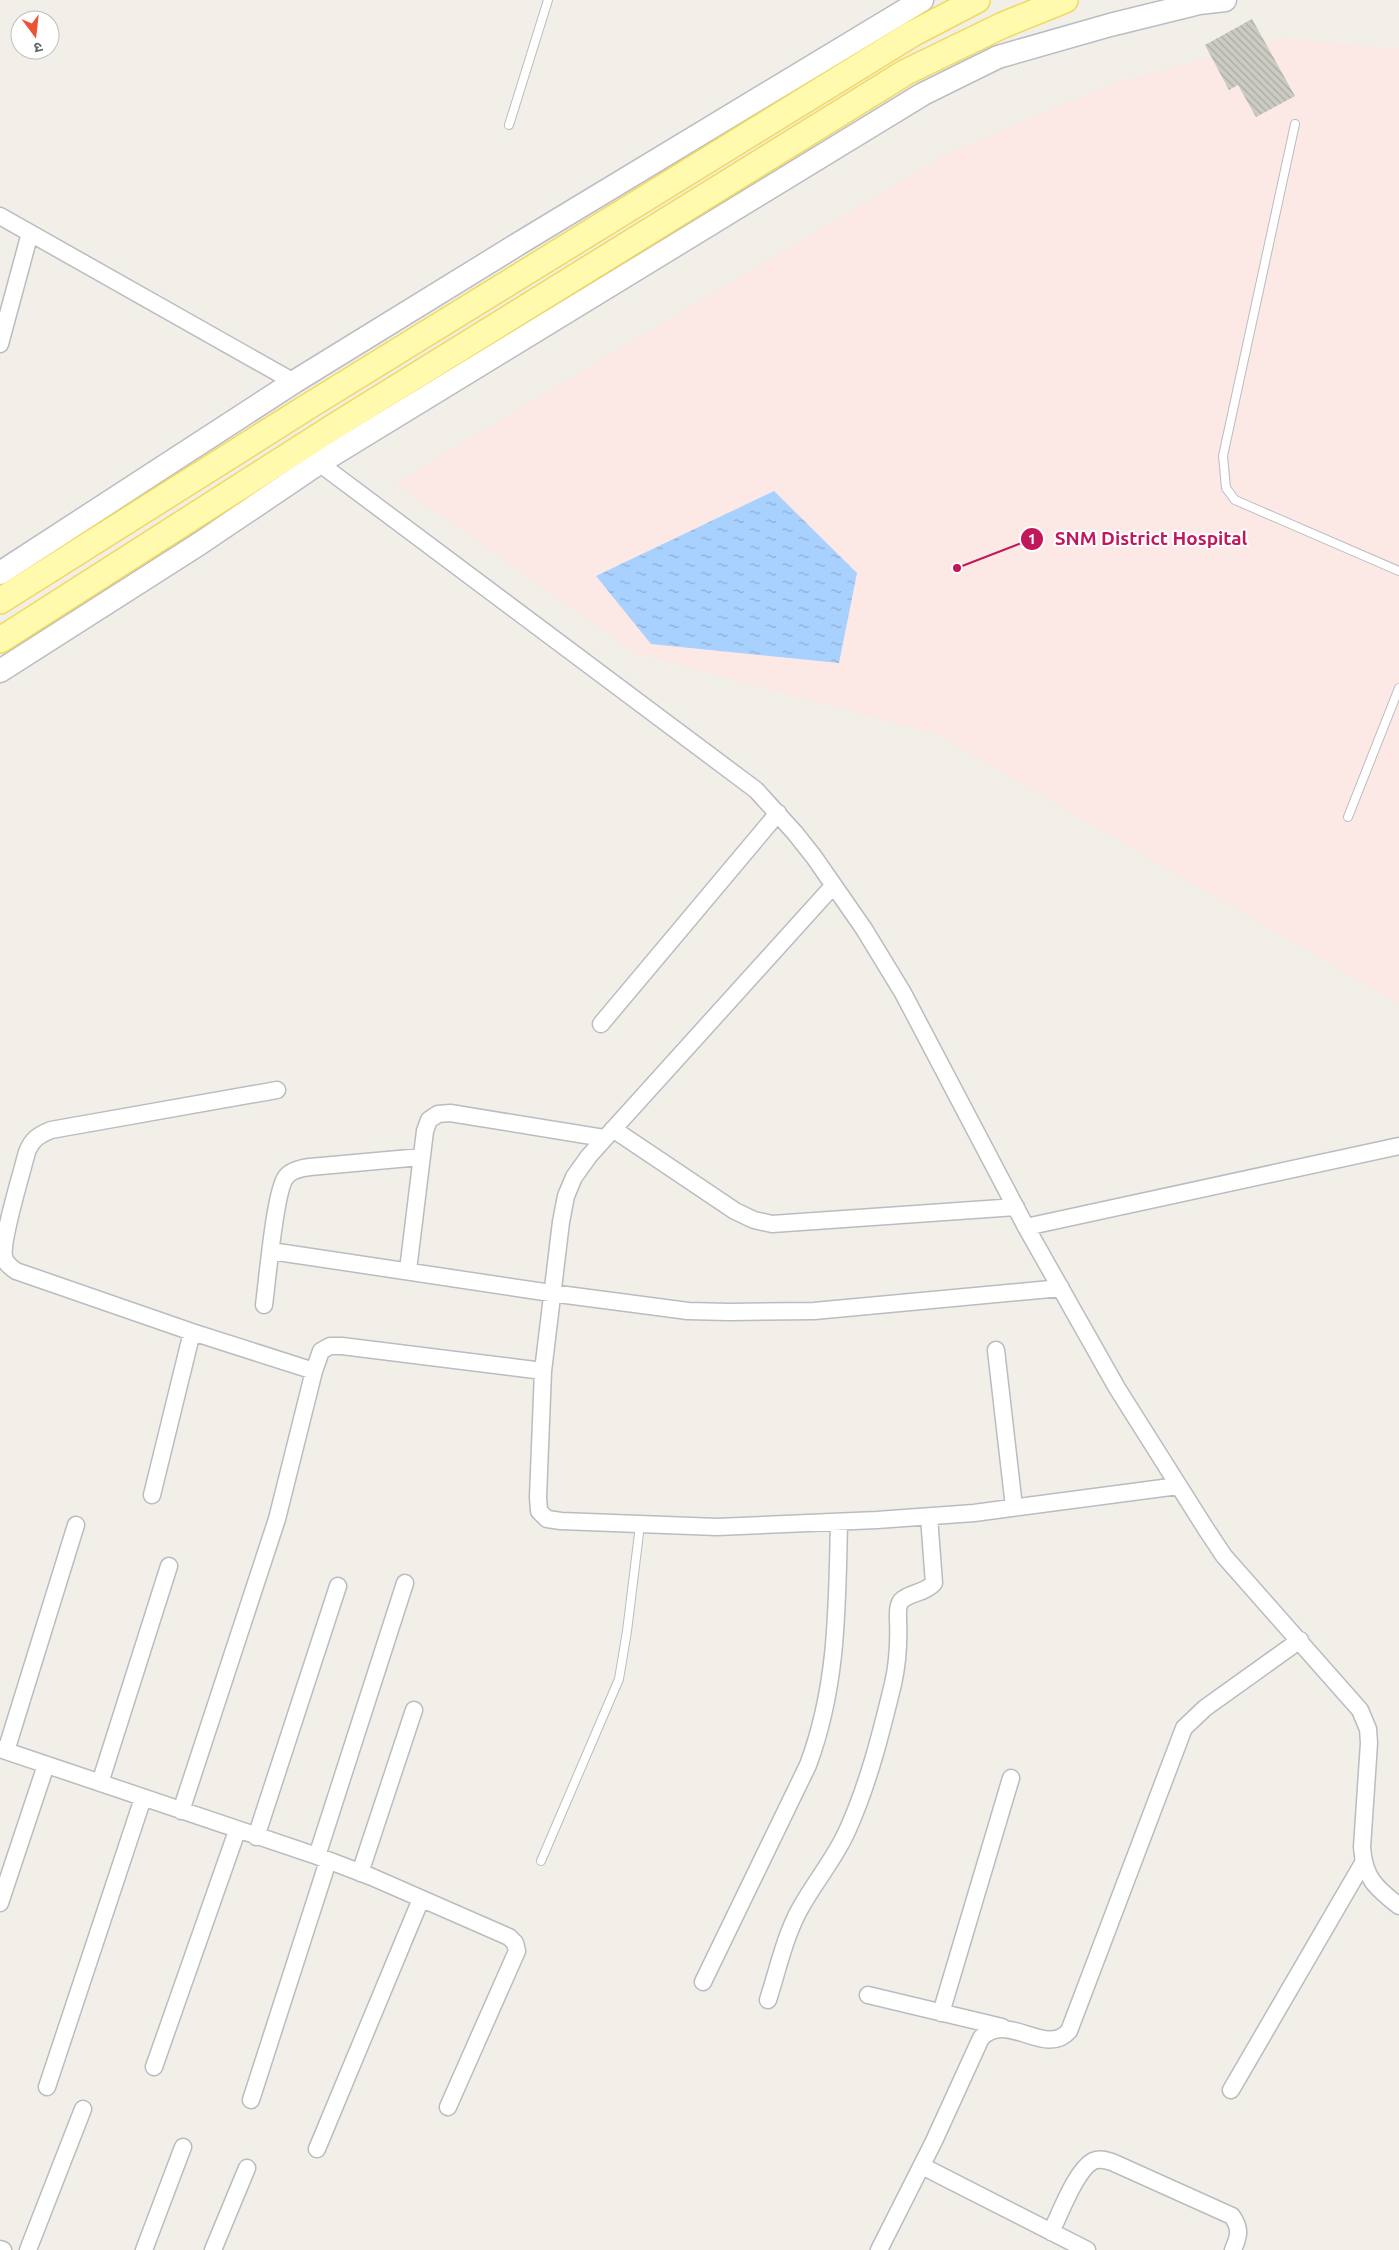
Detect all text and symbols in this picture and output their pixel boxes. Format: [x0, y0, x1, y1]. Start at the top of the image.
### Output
north arrow [10, 10, 60, 60]
text: उ [32, 39, 44, 57]
callout: SNM District Hospital [1020, 522, 1257, 556]
text: SNM District Hospital [1055, 527, 1248, 549]
text: 1 [1028, 530, 1036, 547]

